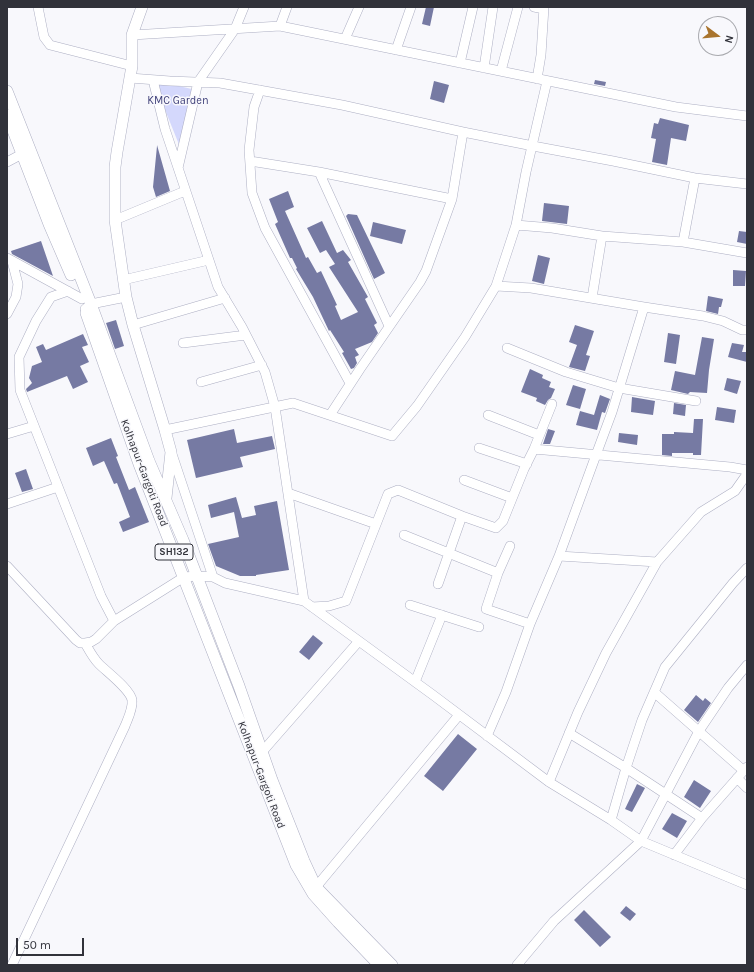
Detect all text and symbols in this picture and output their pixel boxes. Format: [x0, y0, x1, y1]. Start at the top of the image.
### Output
north arrow [698, 16, 738, 56]
text: N [722, 34, 736, 45]
park label: KMC Garden [147, 94, 209, 108]
street label: Kolhapur-Gargoti Road [117, 417, 171, 529]
road number: SH132 [155, 544, 193, 560]
street label: Kolhapur-Gargoti Road [234, 719, 288, 831]
scale bar [18, 930, 86, 956]
text: 50 m [23, 938, 51, 952]

